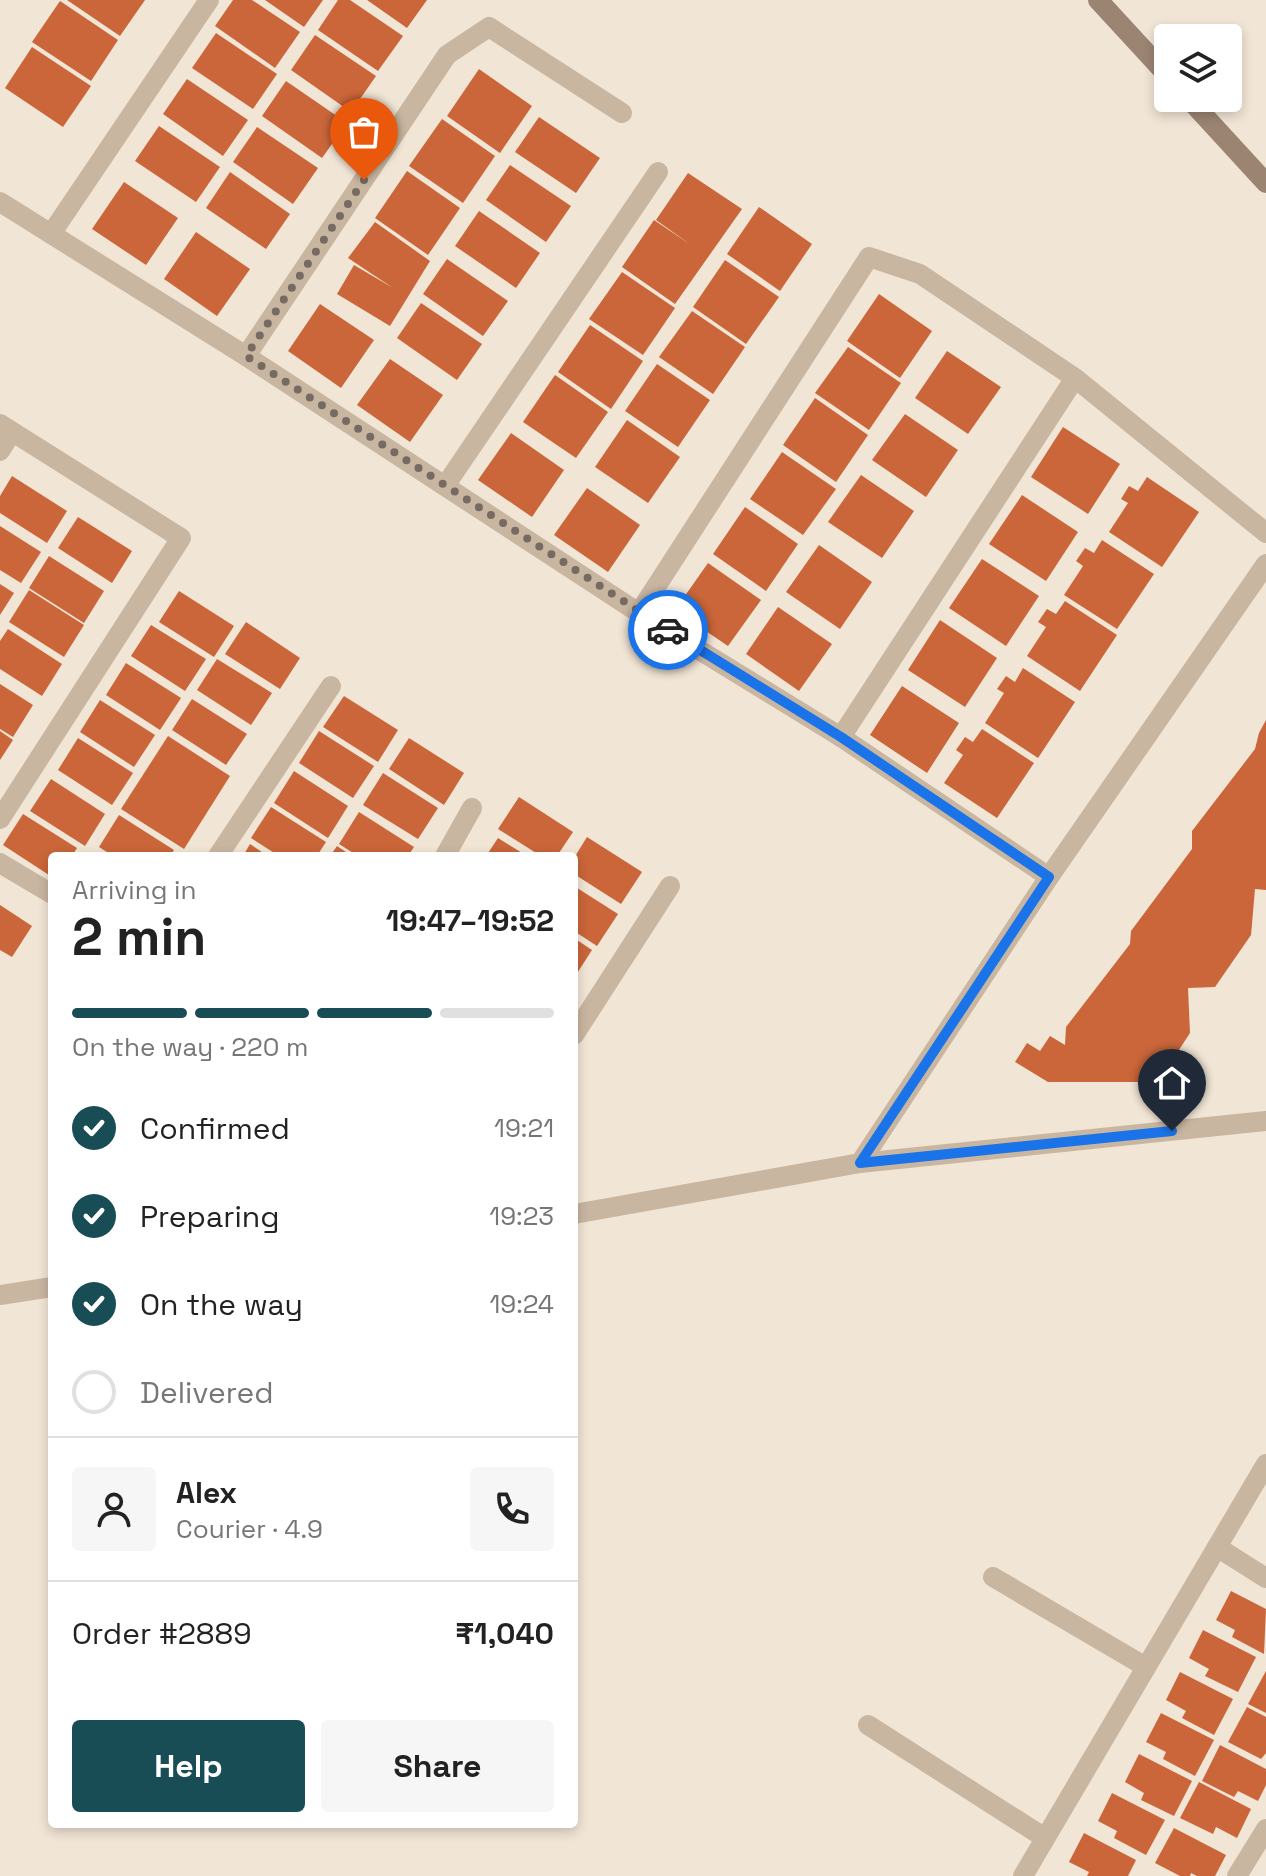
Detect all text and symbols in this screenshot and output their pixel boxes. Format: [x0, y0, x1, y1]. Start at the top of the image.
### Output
map controls [1154, 24, 1242, 112]
button: layers [1154, 24, 1242, 112]
pin [330, 98, 398, 180]
icon: bag [342, 110, 386, 154]
courier [628, 590, 708, 670]
icon: car [646, 608, 690, 652]
text: Arriving in [72, 873, 196, 907]
text: 19:47–19:52 [386, 901, 554, 940]
text: 2 min [72, 904, 206, 970]
text: On the way · 220 m [72, 1030, 308, 1064]
pin [1138, 1049, 1206, 1131]
icon: home [1150, 1061, 1194, 1105]
icon: check [72, 1106, 116, 1150]
text: Confirmed [140, 1109, 290, 1148]
text: 19:21 [494, 1111, 554, 1145]
icon: check [72, 1194, 116, 1238]
text: Preparing [140, 1197, 279, 1236]
text: 19:23 [489, 1199, 554, 1233]
icon: check [72, 1282, 116, 1326]
text: On the way [140, 1285, 303, 1324]
text: 19:24 [489, 1287, 554, 1321]
text: Delivered [140, 1373, 274, 1412]
button: person [72, 1467, 156, 1551]
button: phone [470, 1467, 554, 1551]
text: Alex [176, 1473, 237, 1512]
text: Courier · 4.9 [176, 1512, 323, 1546]
text: Order #2889 [72, 1614, 252, 1653]
text: ₹1,040 [455, 1614, 554, 1653]
button: Help [72, 1720, 305, 1812]
button: Share [321, 1720, 554, 1812]

